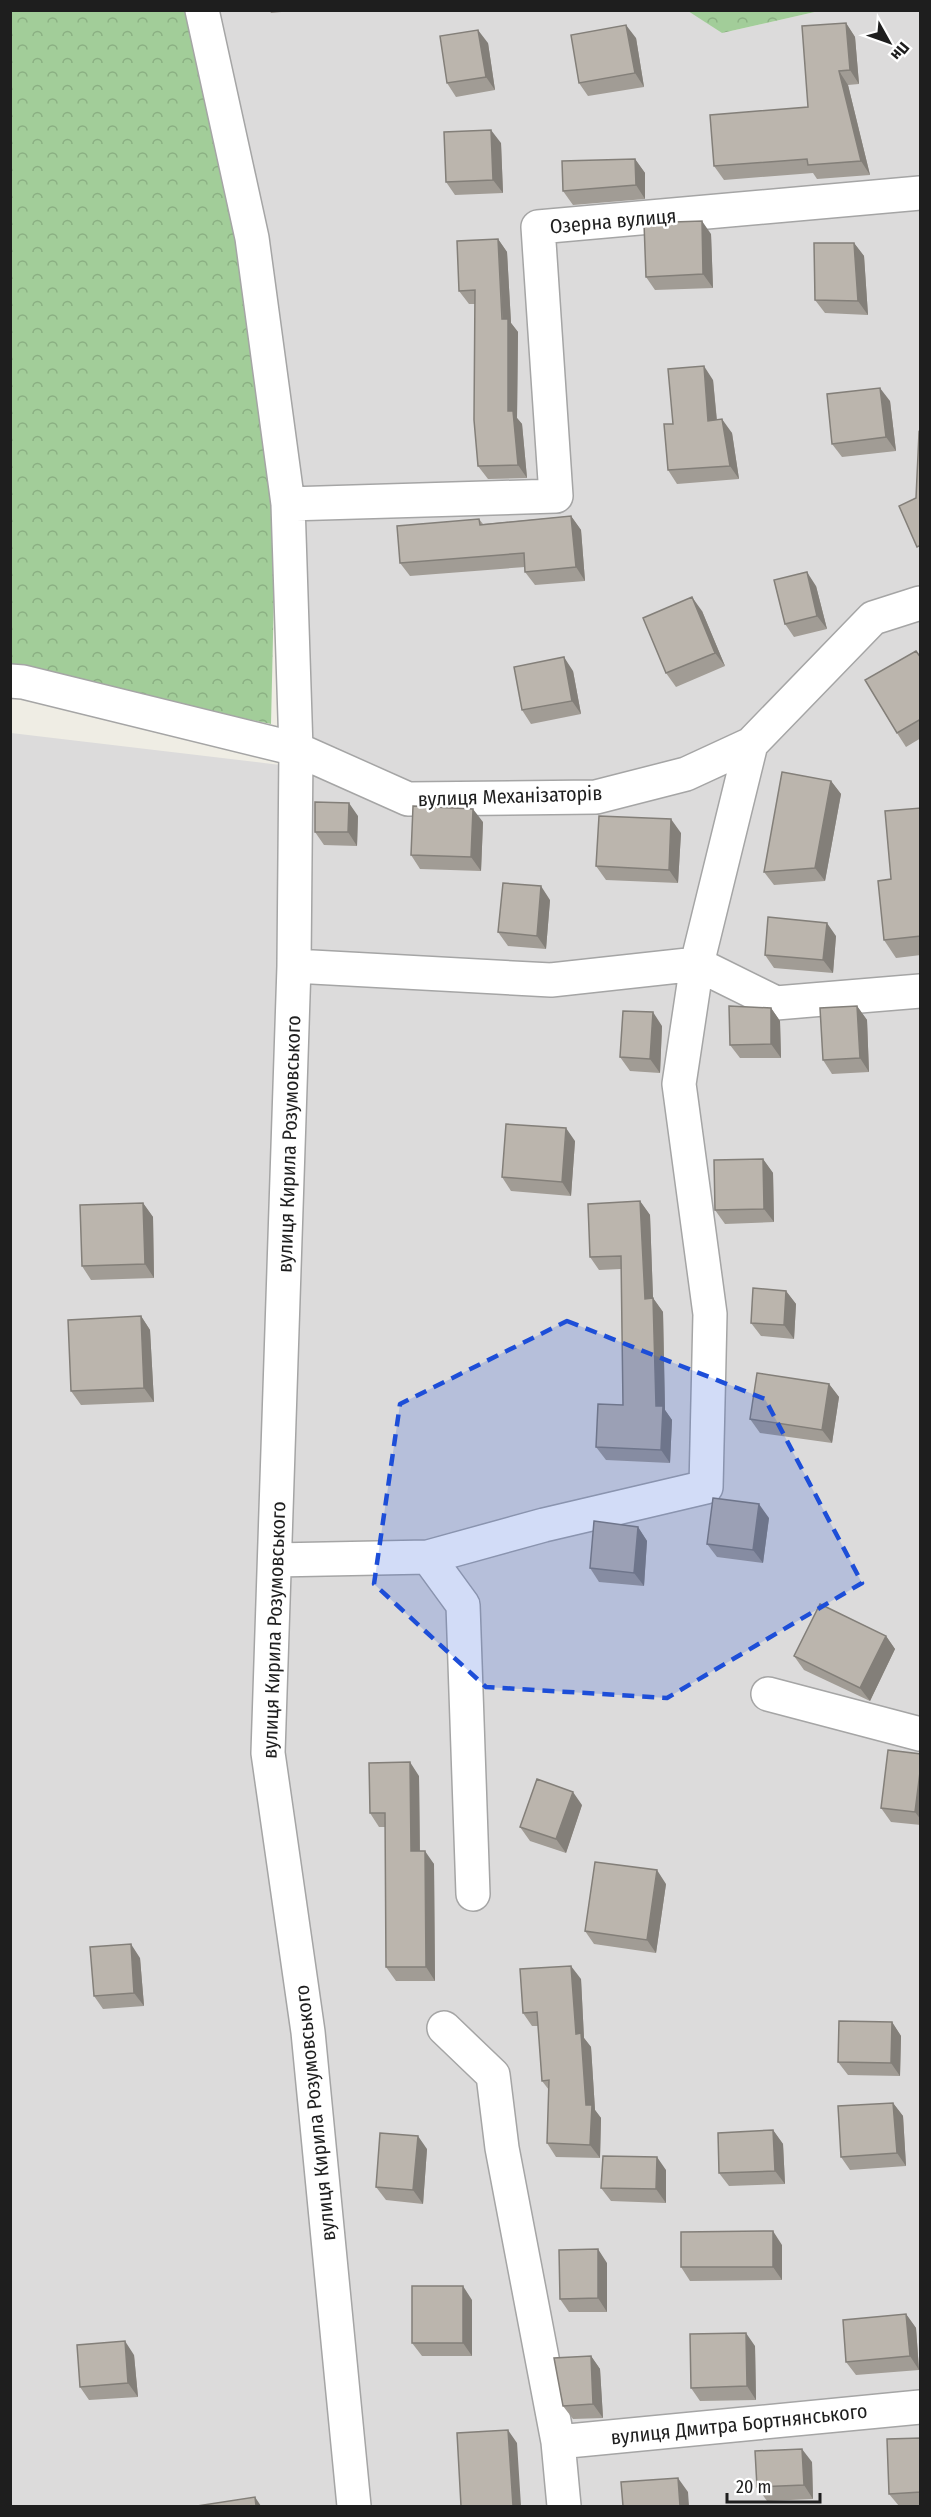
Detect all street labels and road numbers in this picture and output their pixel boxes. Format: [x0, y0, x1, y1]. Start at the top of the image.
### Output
street label: Озерна вулиця [549, 204, 677, 238]
street label: вулиця Механізаторів [417, 781, 603, 811]
street label: вулиця Кирила Розумовського [273, 1015, 305, 1273]
street label: вулиця Кирила Розумовського [258, 1501, 290, 1759]
street label: вулиця Кирила Розумовського [290, 1984, 340, 2242]
street label: вулиця Дмитра Бортнянського [610, 2399, 868, 2449]

